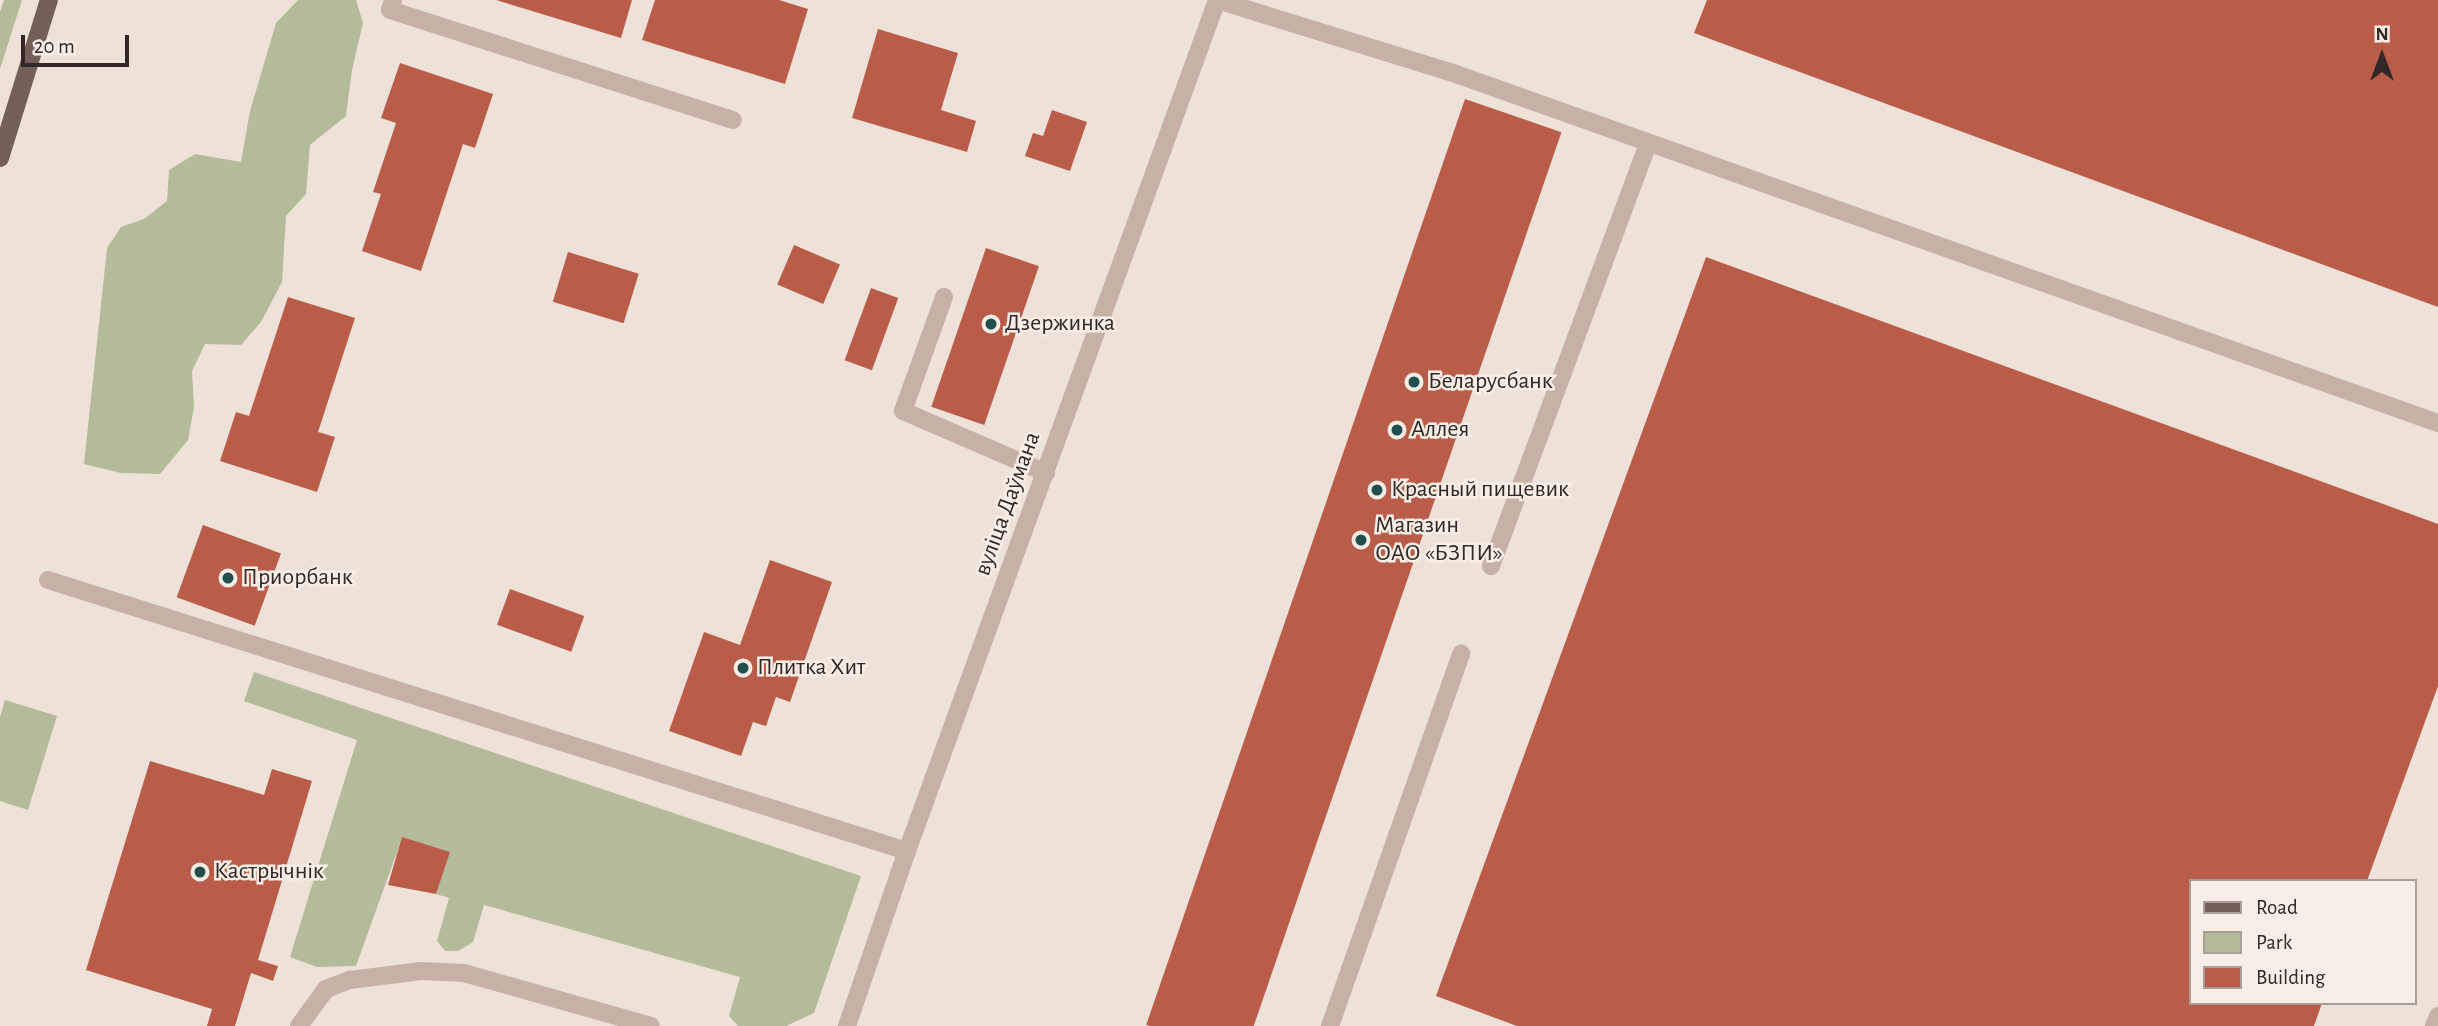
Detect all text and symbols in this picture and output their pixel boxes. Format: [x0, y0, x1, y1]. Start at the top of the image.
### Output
scale bar [24, 21, 133, 65]
north arrow [2347, 21, 2417, 91]
text: N [2375, 25, 2389, 44]
text: 20 m [34, 36, 75, 57]
place label: Дзержинка [1005, 310, 1115, 338]
marker: Дзержинка [983, 316, 999, 332]
place label: Беларусбанк [1428, 368, 1553, 396]
marker: Беларусбанк [1406, 374, 1422, 390]
place label: Аллея [1411, 416, 1469, 444]
marker: Аллея [1389, 422, 1405, 438]
street label: вуліца Даўмана [969, 428, 1047, 580]
place label: Красный пищевик [1391, 476, 1569, 504]
marker: Красный пищевик [1369, 482, 1385, 498]
place label: Магазин ОАО «БЗПИ» [1375, 512, 1503, 568]
marker: Магазин ОАО «БЗПИ» [1353, 532, 1369, 548]
place label: Приорбанк [242, 564, 353, 592]
marker: Приорбанк [220, 570, 236, 586]
place label: Плитка Хит [757, 654, 865, 682]
marker: Плитка Хит [735, 660, 751, 676]
place label: Кастрычнік [214, 858, 324, 886]
marker: Кастрычнік [192, 864, 208, 880]
legend [2190, 879, 2417, 1005]
text: Road [2256, 897, 2298, 918]
text: Park [2256, 932, 2292, 953]
text: Building [2256, 967, 2325, 988]

